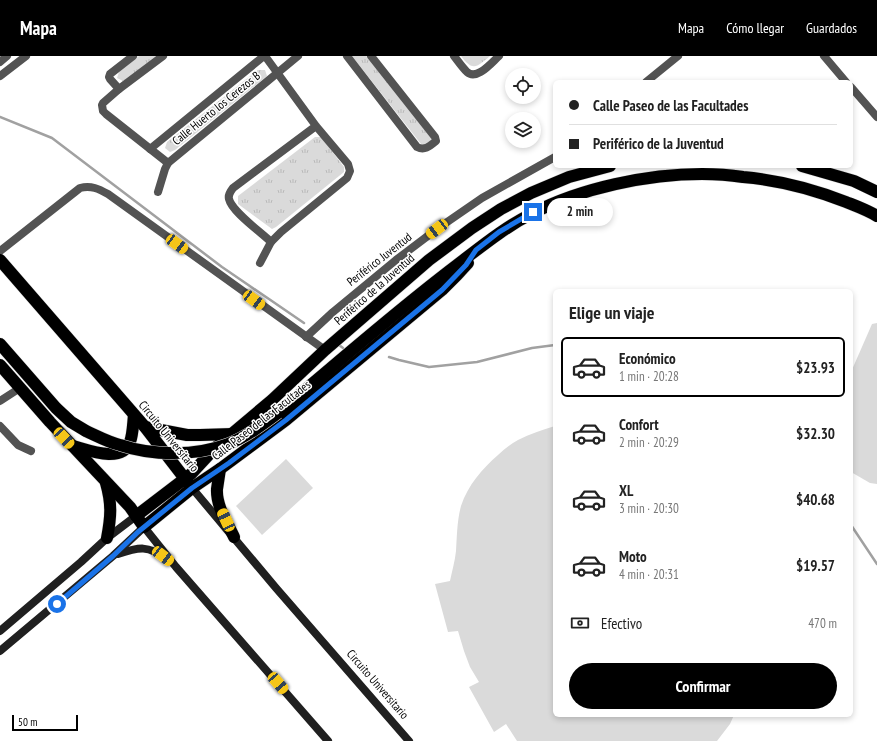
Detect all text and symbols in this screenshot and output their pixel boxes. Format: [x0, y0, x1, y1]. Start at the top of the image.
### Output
text: Mapa [20, 16, 57, 40]
text: Mapa [678, 19, 704, 37]
text: Cómo llegar [726, 19, 784, 37]
text: Guardados [806, 19, 857, 37]
street label: Calle Huerto los Cerezos B [169, 68, 263, 148]
map controls [505, 68, 541, 148]
button: locate [505, 68, 541, 104]
text: Calle Paseo de las Facultades [593, 96, 748, 115]
button: layers [505, 112, 541, 148]
text: Periférico de la Juventud [593, 134, 724, 153]
callout: 2 min [547, 198, 613, 226]
route end [524, 203, 542, 221]
text: 2 min [567, 203, 593, 220]
car [424, 217, 450, 241]
street label: Periférico Juventud [344, 229, 414, 289]
car [164, 232, 190, 256]
street label: Periférico de la Juventud [331, 250, 417, 328]
car [241, 288, 267, 312]
text: Elige un viaje [569, 301, 654, 324]
icon: car [571, 349, 607, 385]
text: Económico [619, 349, 676, 368]
text: $23.93 [796, 358, 835, 377]
text: 1 min · 20:28 [619, 368, 679, 385]
street label: Calle Paseo de las Facultades [209, 377, 313, 463]
street label: Circuito Universitario [136, 397, 202, 475]
icon: car [571, 415, 607, 451]
text: Confort [619, 415, 659, 434]
text: $32.30 [796, 424, 835, 443]
car [51, 425, 77, 451]
text: 2 min · 20:29 [619, 434, 679, 451]
icon: car [571, 481, 607, 517]
text: XL [619, 481, 633, 500]
text: $40.68 [796, 490, 835, 509]
text: 3 min · 20:30 [619, 500, 679, 517]
car [215, 507, 237, 533]
car [150, 544, 176, 568]
icon: car [571, 547, 607, 583]
text: Moto [619, 547, 647, 566]
text: $19.57 [796, 556, 835, 575]
text: 4 min · 20:31 [619, 566, 679, 583]
route start [48, 595, 66, 613]
icon: cash [569, 612, 591, 634]
text: Efectivo [601, 614, 642, 633]
text: 470 m [808, 615, 837, 632]
street label: Circuito Universitario [344, 646, 412, 722]
button: Confirmar [569, 663, 837, 709]
car [266, 670, 290, 696]
scale bar [12, 713, 78, 732]
text: 50 m [18, 715, 37, 729]

